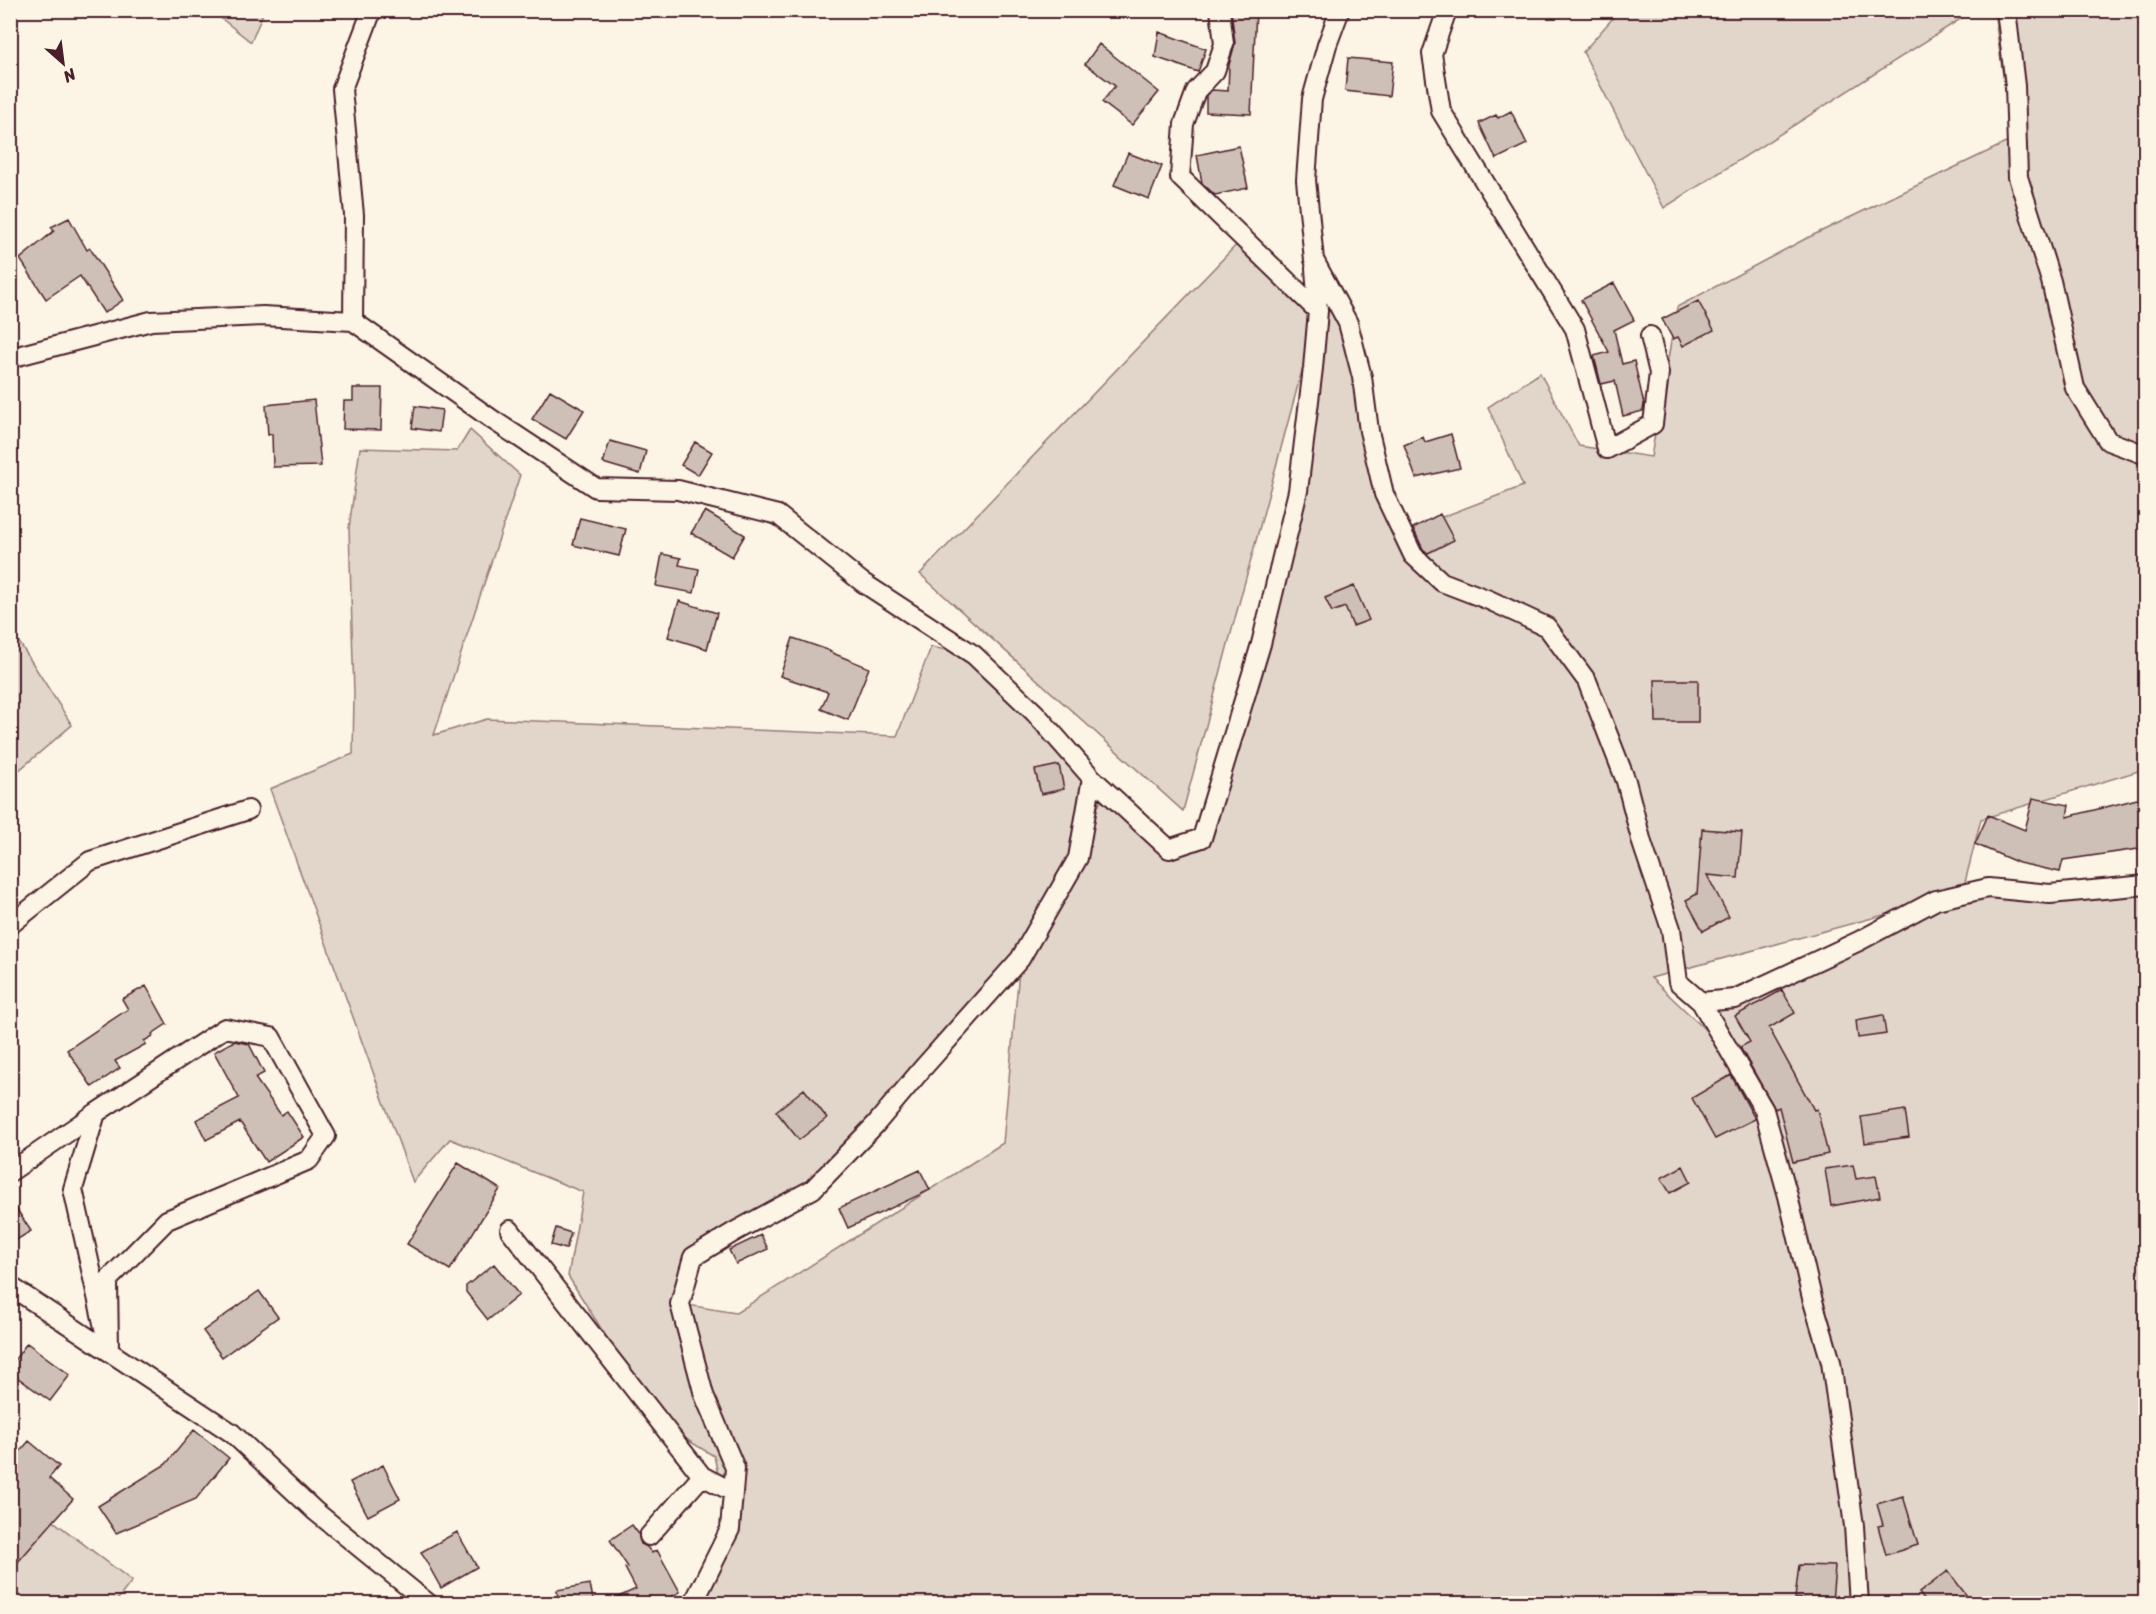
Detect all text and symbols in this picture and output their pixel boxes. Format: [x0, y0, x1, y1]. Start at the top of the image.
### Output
north arrow [33, 33, 93, 93]
text: N [57, 60, 82, 92]

